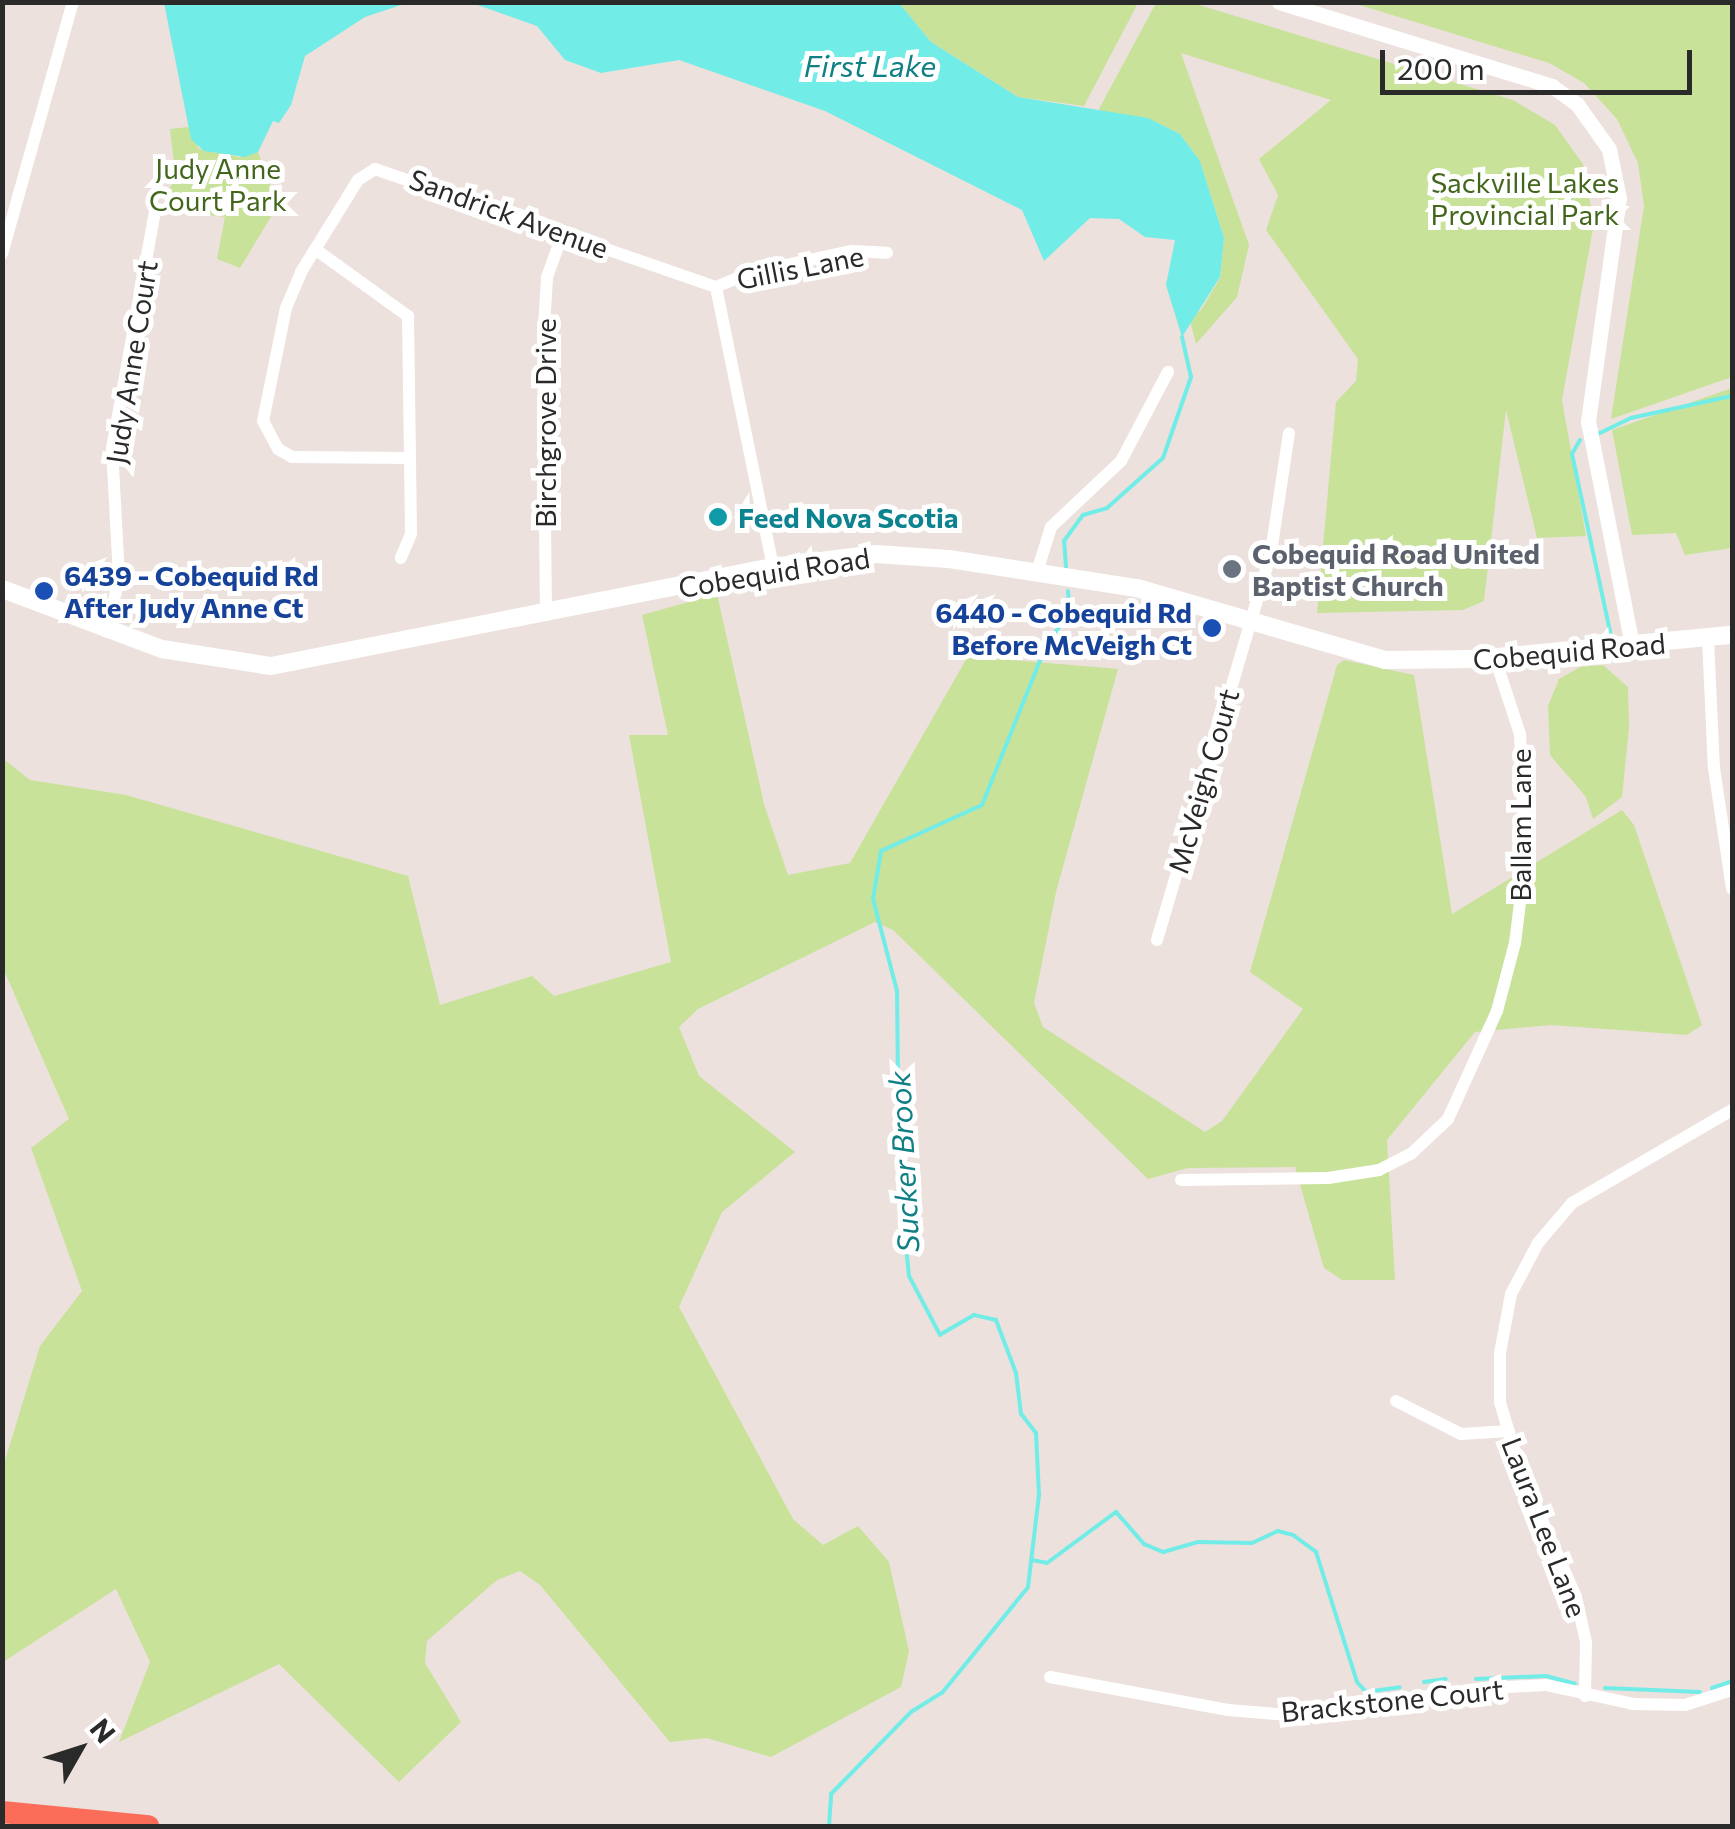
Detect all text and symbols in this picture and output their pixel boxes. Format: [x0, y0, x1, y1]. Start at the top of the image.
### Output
scale bar [1385, 30, 1698, 92]
water label: First Lake [804, 47, 936, 83]
text: 200 m [1397, 49, 1485, 86]
park label: Judy Anne Court Park [149, 151, 287, 217]
street label: Sandrick Avenue [405, 161, 613, 265]
park label: Sackville Lakes Provincial Park [1431, 165, 1619, 231]
street label: Gillis Lane [734, 238, 866, 296]
street label: Judy Anne Court [98, 258, 164, 466]
street label: Birchgrove Drive [528, 318, 562, 528]
place label: Feed Nova Scotia [738, 500, 959, 534]
marker: Feed Nova Scotia [707, 506, 729, 528]
place label: Cobequid Road United Baptist Church [1252, 536, 1540, 602]
street label: Cobequid Road [676, 540, 872, 604]
place label: 6439 - Cobequid Rd After Judy Anne Ct [64, 558, 319, 624]
marker: Cobequid Road United Baptist Church [1221, 558, 1243, 580]
marker: 6439 - Cobequid Rd After Judy Anne Ct [33, 580, 55, 602]
place label: 6440 - Cobequid Rd Before McVeigh Ct [935, 595, 1192, 661]
marker: 6440 - Cobequid Rd Before McVeigh Ct [1201, 617, 1223, 639]
street label: Cobequid Road [1471, 626, 1667, 676]
street label: McVeigh Court [1161, 685, 1245, 877]
street label: Ballam Lane [1503, 749, 1537, 901]
water label: Sucker Brook [880, 1071, 926, 1253]
street label: Laura Lee Lane [1495, 1432, 1595, 1622]
street label: Brackstone Court [1279, 1672, 1505, 1728]
north arrow [30, 1699, 130, 1799]
text: N [83, 1711, 123, 1749]

